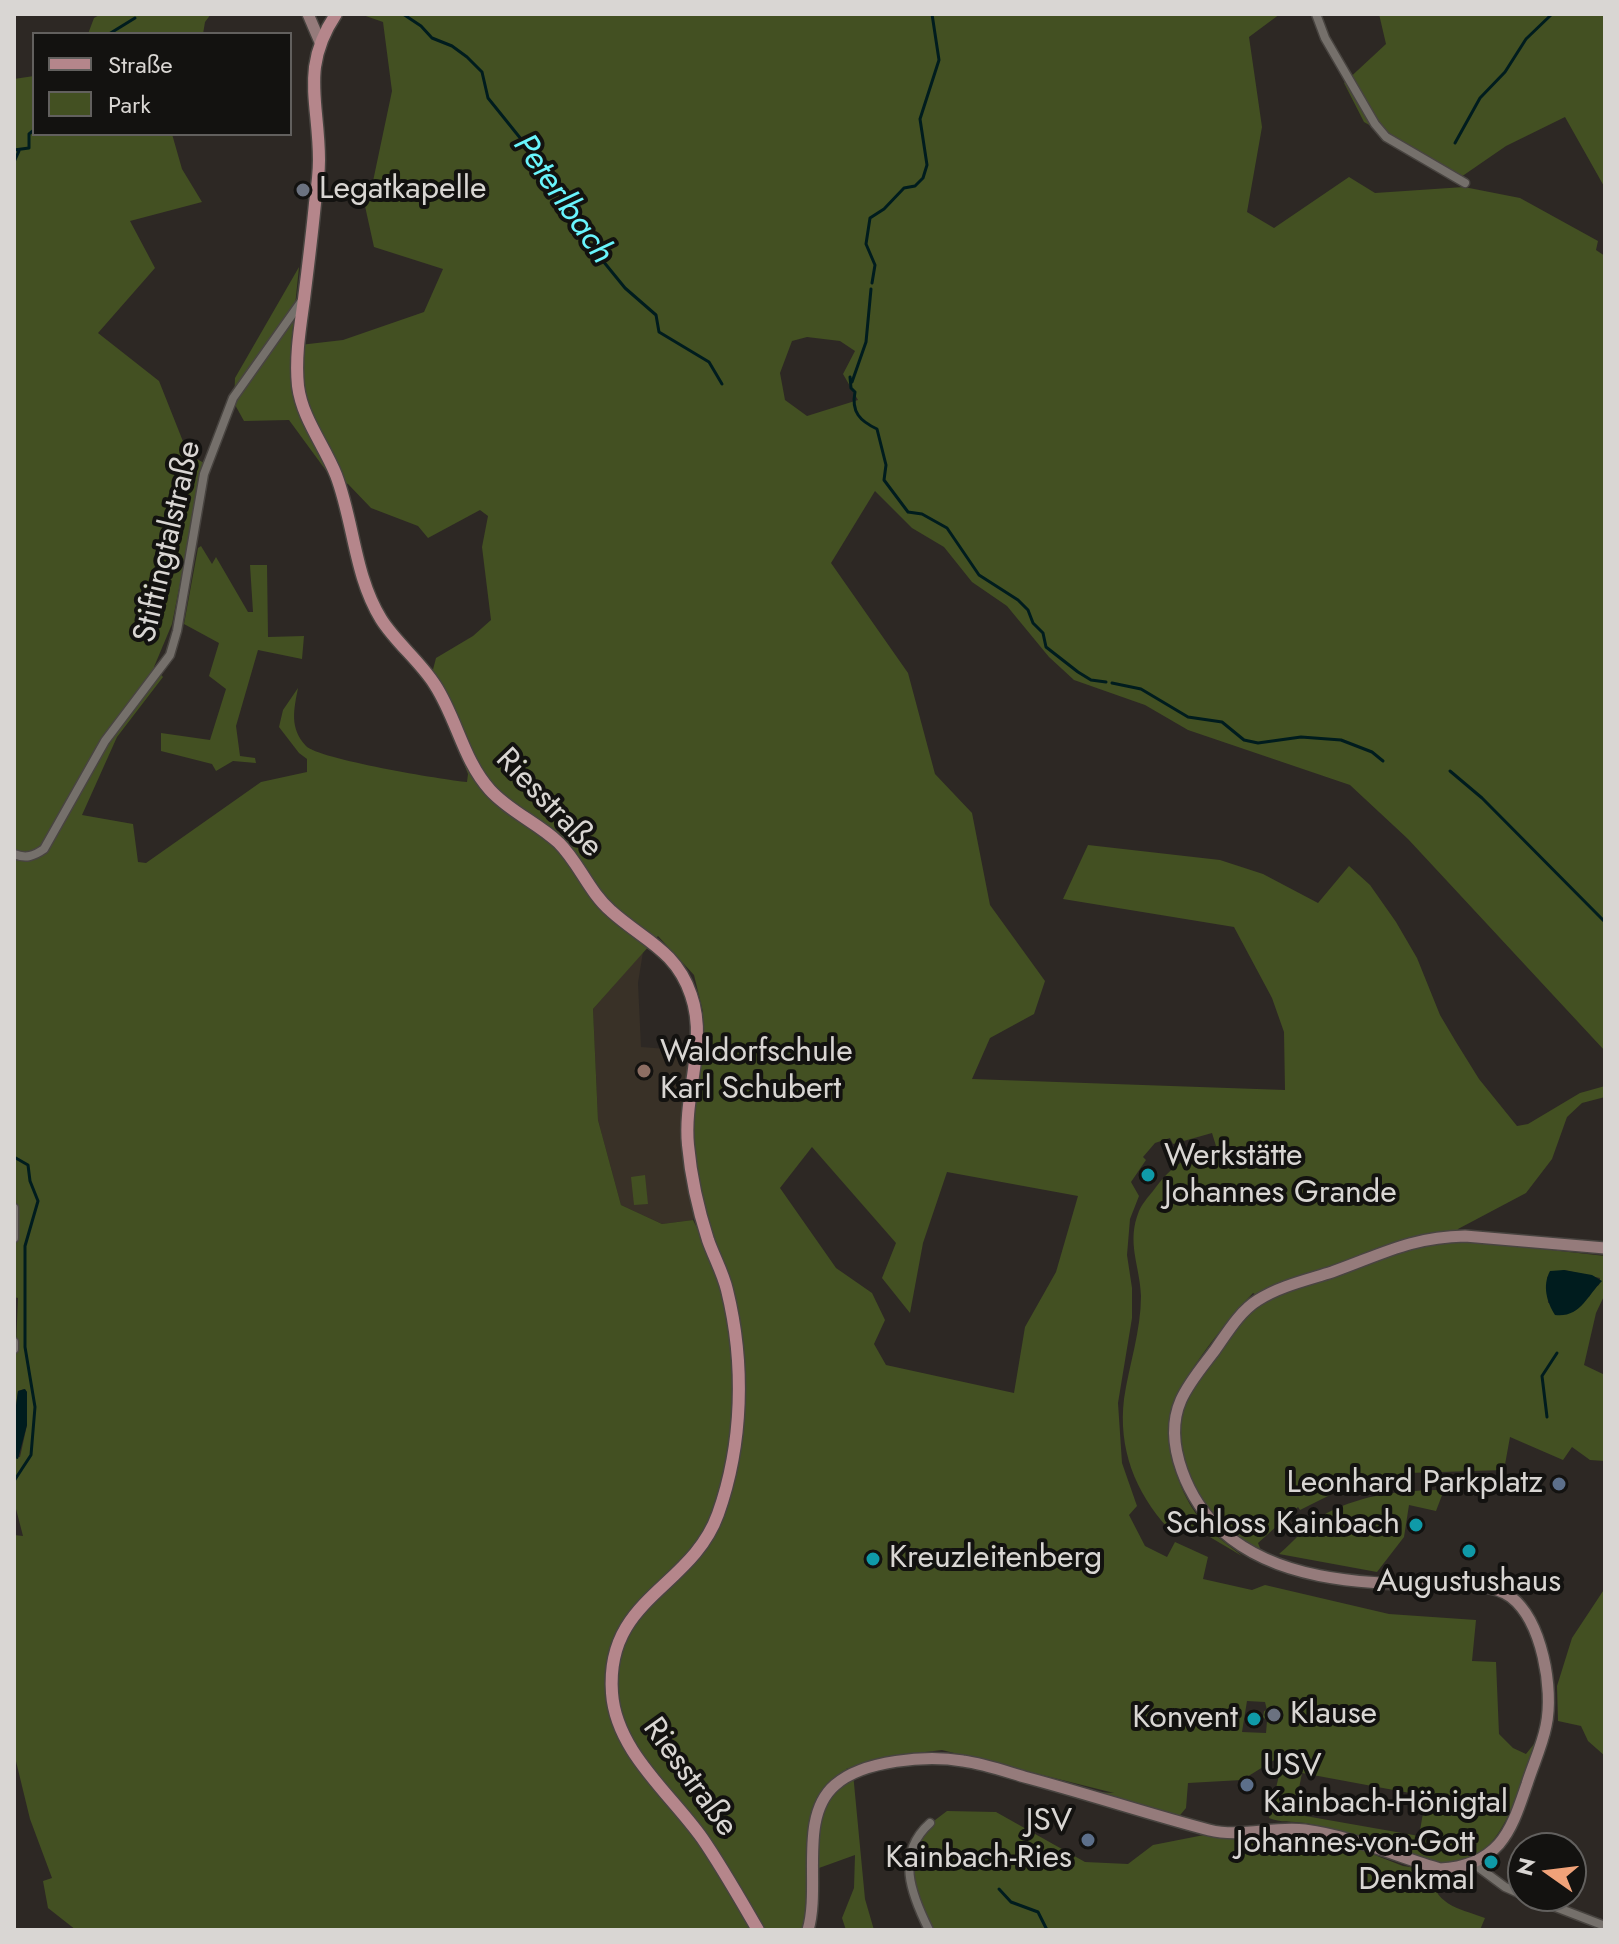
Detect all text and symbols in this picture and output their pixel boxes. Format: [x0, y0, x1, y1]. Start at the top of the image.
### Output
legend [32, 32, 292, 136]
text: Straße [108, 47, 173, 82]
text: Park [108, 87, 151, 122]
water label: Peterlbach [503, 127, 621, 273]
place label: Legatkapelle [319, 171, 487, 209]
marker: Legatkapelle [294, 181, 312, 199]
street label: Stiftingtalstraße [127, 437, 211, 647]
street label: Riesstraße [487, 741, 609, 867]
place label: Waldorfschule Karl Schubert [660, 1034, 853, 1109]
marker: Waldorfschule Karl Schubert [635, 1062, 653, 1080]
place label: Werkstätte Johannes Grande [1164, 1138, 1397, 1213]
marker: Werkstätte Johannes Grande [1139, 1166, 1157, 1184]
place label: Leonhard Parkplatz [1286, 1465, 1543, 1503]
marker: Leonhard Parkplatz [1550, 1475, 1568, 1493]
place label: Schloss Kainbach [1166, 1506, 1400, 1544]
marker: Schloss Kainbach [1407, 1516, 1425, 1534]
place label: Kreuzleitenberg [889, 1540, 1102, 1578]
marker: Augustushaus [1460, 1542, 1478, 1560]
marker: Kreuzleitenberg [864, 1550, 882, 1568]
place label: Augustushaus [1377, 1564, 1561, 1602]
place label: Klause [1290, 1696, 1377, 1734]
place label: Konvent [1132, 1700, 1238, 1738]
marker: Klause [1265, 1706, 1283, 1724]
marker: Konvent [1245, 1710, 1263, 1728]
street label: Riesstraße [633, 1711, 745, 1845]
place label: USV Kainbach-Hönigtal [1263, 1748, 1508, 1823]
marker: USV Kainbach-Hönigtal [1238, 1776, 1256, 1794]
place label: JSV Kainbach-Ries [885, 1803, 1072, 1878]
place label: Johannes-von-Gott Denkmal [1236, 1825, 1475, 1900]
marker: JSV Kainbach-Ries [1079, 1831, 1097, 1849]
north arrow [1507, 1832, 1587, 1912]
marker: Johannes-von-Gott Denkmal [1482, 1853, 1500, 1871]
text: N [1508, 1854, 1543, 1879]

